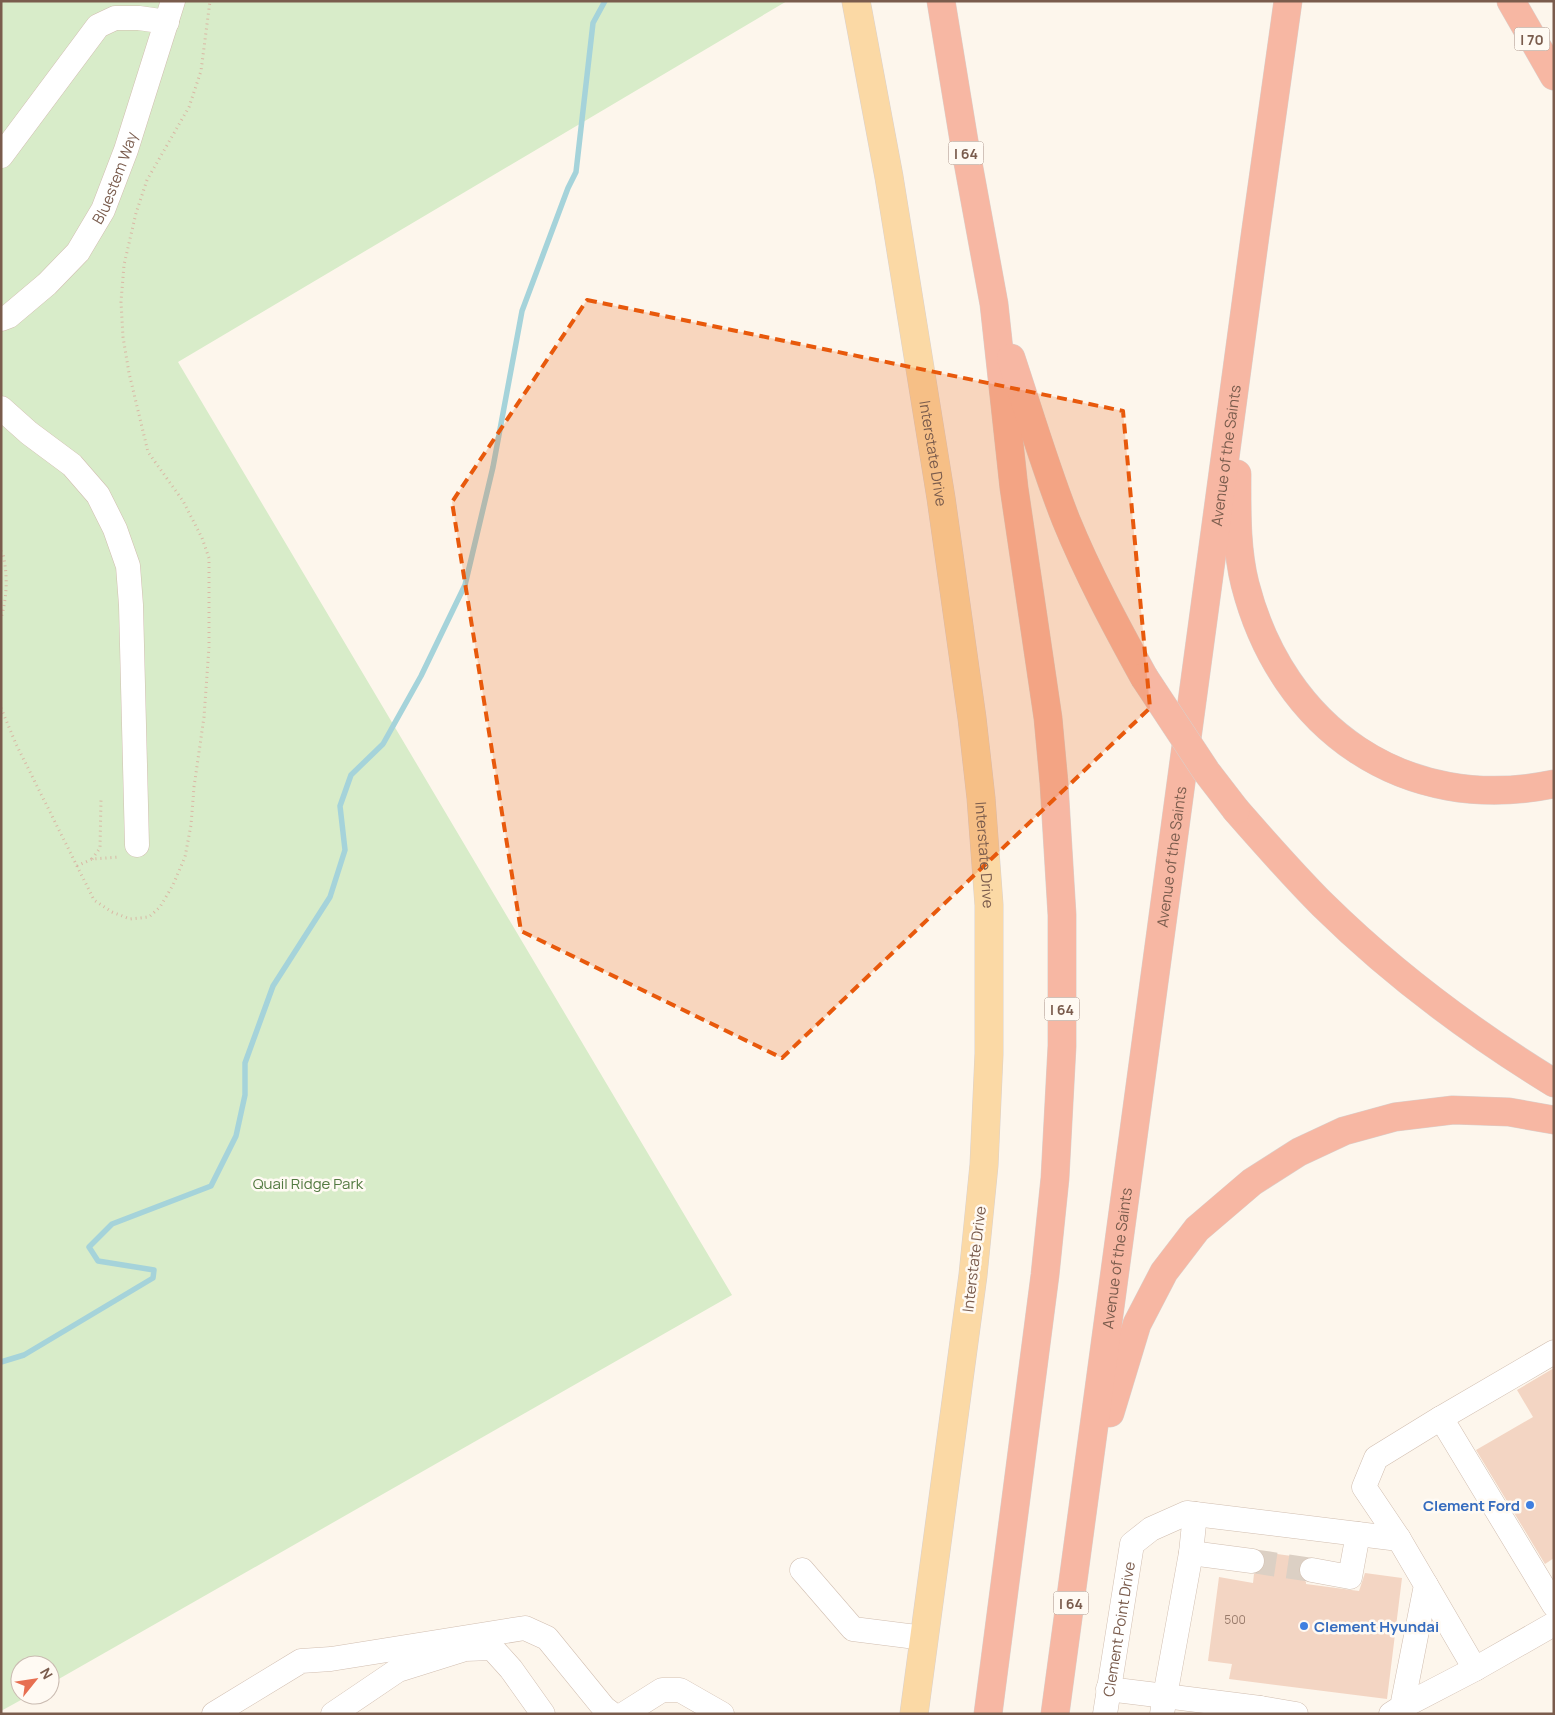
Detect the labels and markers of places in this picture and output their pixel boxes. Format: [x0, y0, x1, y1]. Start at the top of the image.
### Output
place label: Clement Ford [1423, 1495, 1520, 1516]
marker: Clement Ford [1524, 1499, 1536, 1511]
place label: Clement Hyundai [1314, 1616, 1439, 1637]
marker: Clement Hyundai [1298, 1620, 1310, 1632]

